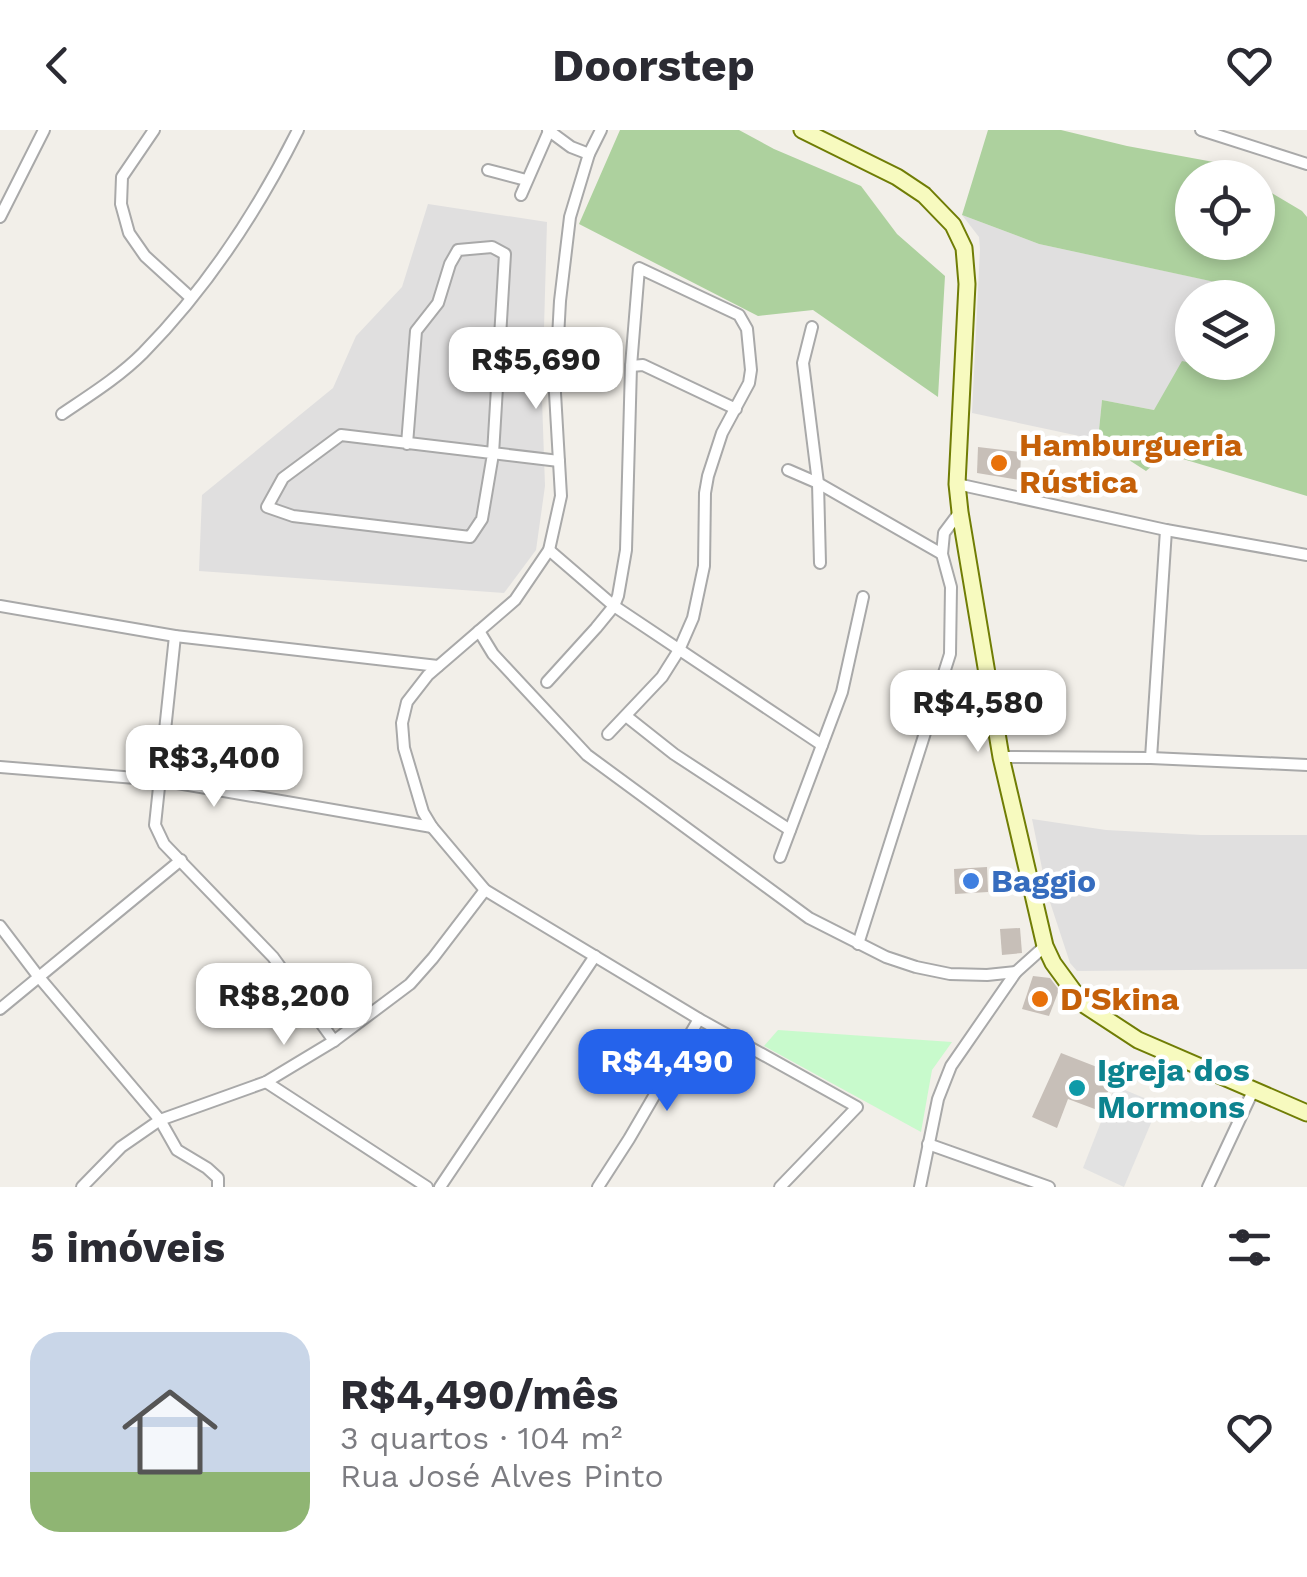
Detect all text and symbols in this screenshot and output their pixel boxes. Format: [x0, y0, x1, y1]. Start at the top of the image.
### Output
icon: back [30, 38, 85, 93]
icon: heart [1222, 38, 1277, 93]
text: Doorstep [552, 39, 755, 92]
map controls [1175, 160, 1275, 380]
button: locate [1175, 160, 1275, 260]
button: layers [1175, 280, 1275, 380]
pin: R$5,690 [444, 327, 628, 412]
text: R$5,690 [471, 340, 601, 378]
place label: Hamburgueria Rústica [1019, 426, 1243, 501]
marker: Hamburgueria Rústica [988, 452, 1010, 474]
pin: R$4,580 [886, 670, 1070, 755]
text: R$4,580 [912, 683, 1044, 721]
pin: R$3,400 [122, 725, 306, 810]
text: R$3,400 [148, 738, 280, 776]
place label: Baggio [991, 862, 1096, 900]
marker: Baggio [960, 870, 982, 892]
pin: R$8,200 [192, 963, 376, 1048]
text: R$8,200 [218, 976, 350, 1014]
place label: D'Skina [1060, 980, 1180, 1018]
marker: D'Skina [1029, 988, 1051, 1010]
pin: R$4,490 [575, 1029, 759, 1114]
text: R$4,490 [600, 1042, 734, 1080]
place label: Igreja dos Mormons [1097, 1051, 1250, 1126]
marker: Igreja dos Mormons [1066, 1077, 1088, 1099]
icon: filters [1222, 1220, 1277, 1275]
text: 5 imóveis [30, 1223, 225, 1272]
text: R$4,490/mês [340, 1370, 618, 1419]
icon: home [110, 1372, 230, 1492]
icon: heart [1222, 1405, 1277, 1460]
text: 3 quartos · 104 m² [340, 1419, 623, 1457]
text: Rua José Alves Pinto [340, 1457, 664, 1495]

